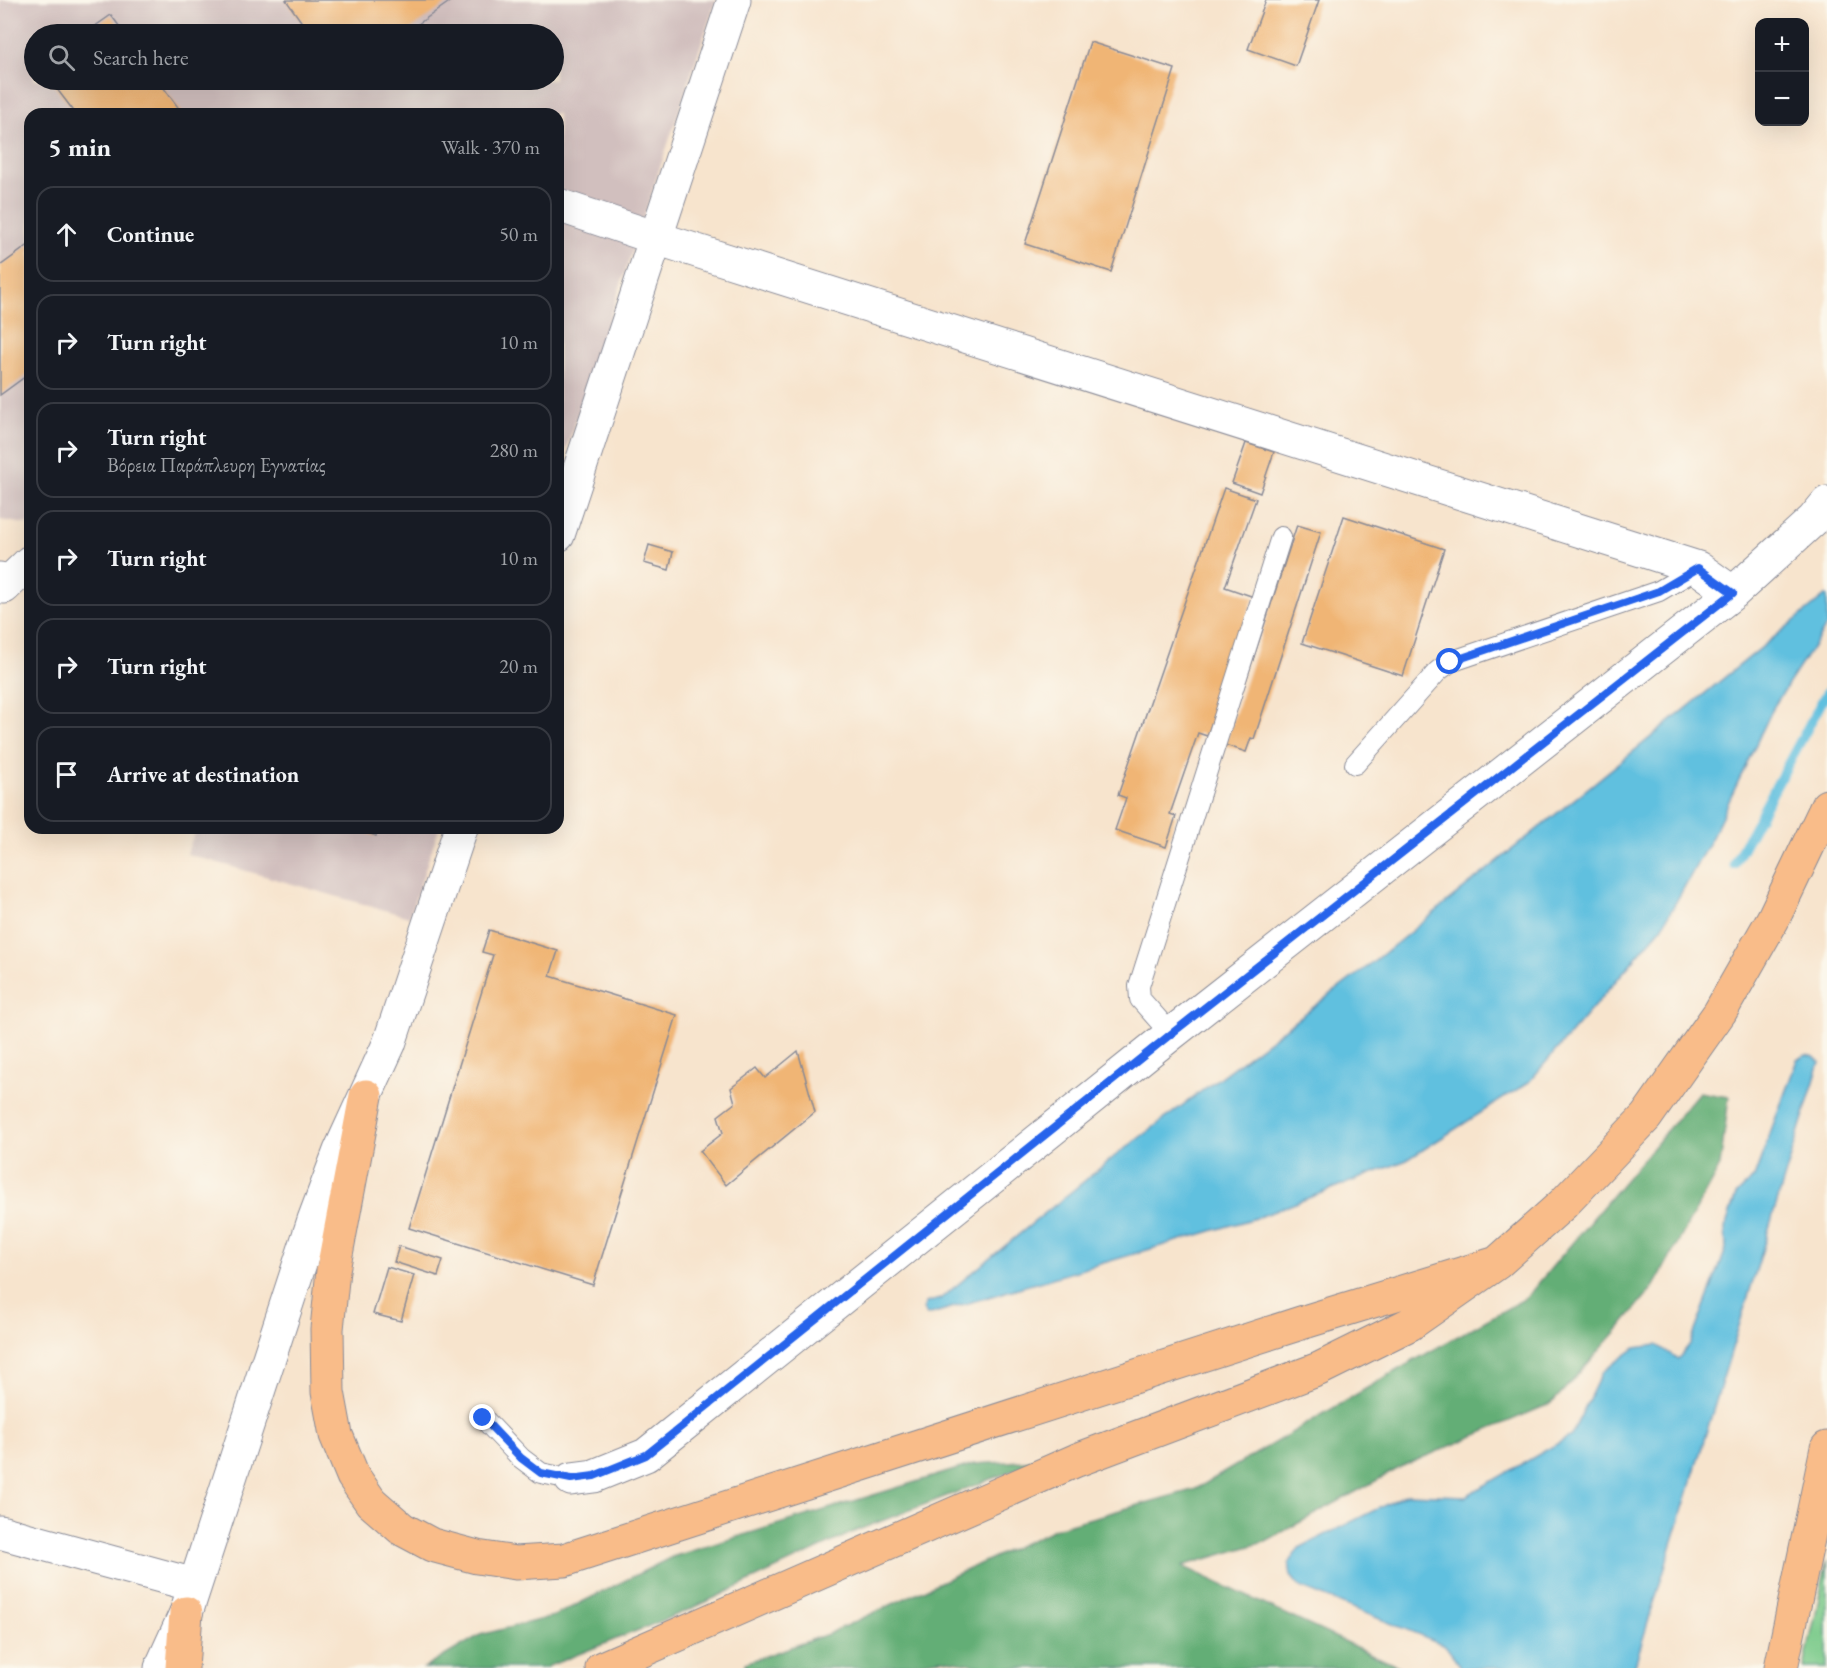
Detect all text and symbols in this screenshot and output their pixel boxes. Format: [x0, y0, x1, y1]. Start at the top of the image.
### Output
map controls [1755, 18, 1809, 126]
button: + [1755, 18, 1809, 72]
search box [24, 24, 564, 90]
icon: search [45, 41, 78, 74]
text: Search here [93, 43, 188, 72]
button: − [1755, 72, 1809, 126]
text: 5 min [48, 130, 111, 164]
text: Walk · 370 m [441, 134, 540, 160]
icon: ahead [50, 218, 83, 251]
text: Continue [107, 220, 194, 249]
text: 50 m [499, 221, 538, 247]
icon: right [50, 326, 83, 359]
text: Turn right [107, 328, 206, 357]
text: 10 m [499, 329, 538, 355]
text: Turn right [107, 423, 206, 452]
icon: right [50, 434, 83, 467]
text: 280 m [490, 437, 538, 463]
text: Βόρεια Παράπλευρη Εγνατίας [107, 452, 326, 478]
icon: right [50, 542, 83, 575]
text: Turn right [107, 544, 206, 573]
text: 10 m [499, 545, 538, 571]
route start [1436, 648, 1462, 674]
icon: right [50, 650, 83, 683]
text: Turn right [107, 652, 206, 681]
text: 20 m [499, 653, 538, 679]
icon: arrive [50, 758, 83, 791]
text: Arrive at destination [107, 760, 299, 789]
route end [469, 1404, 495, 1430]

